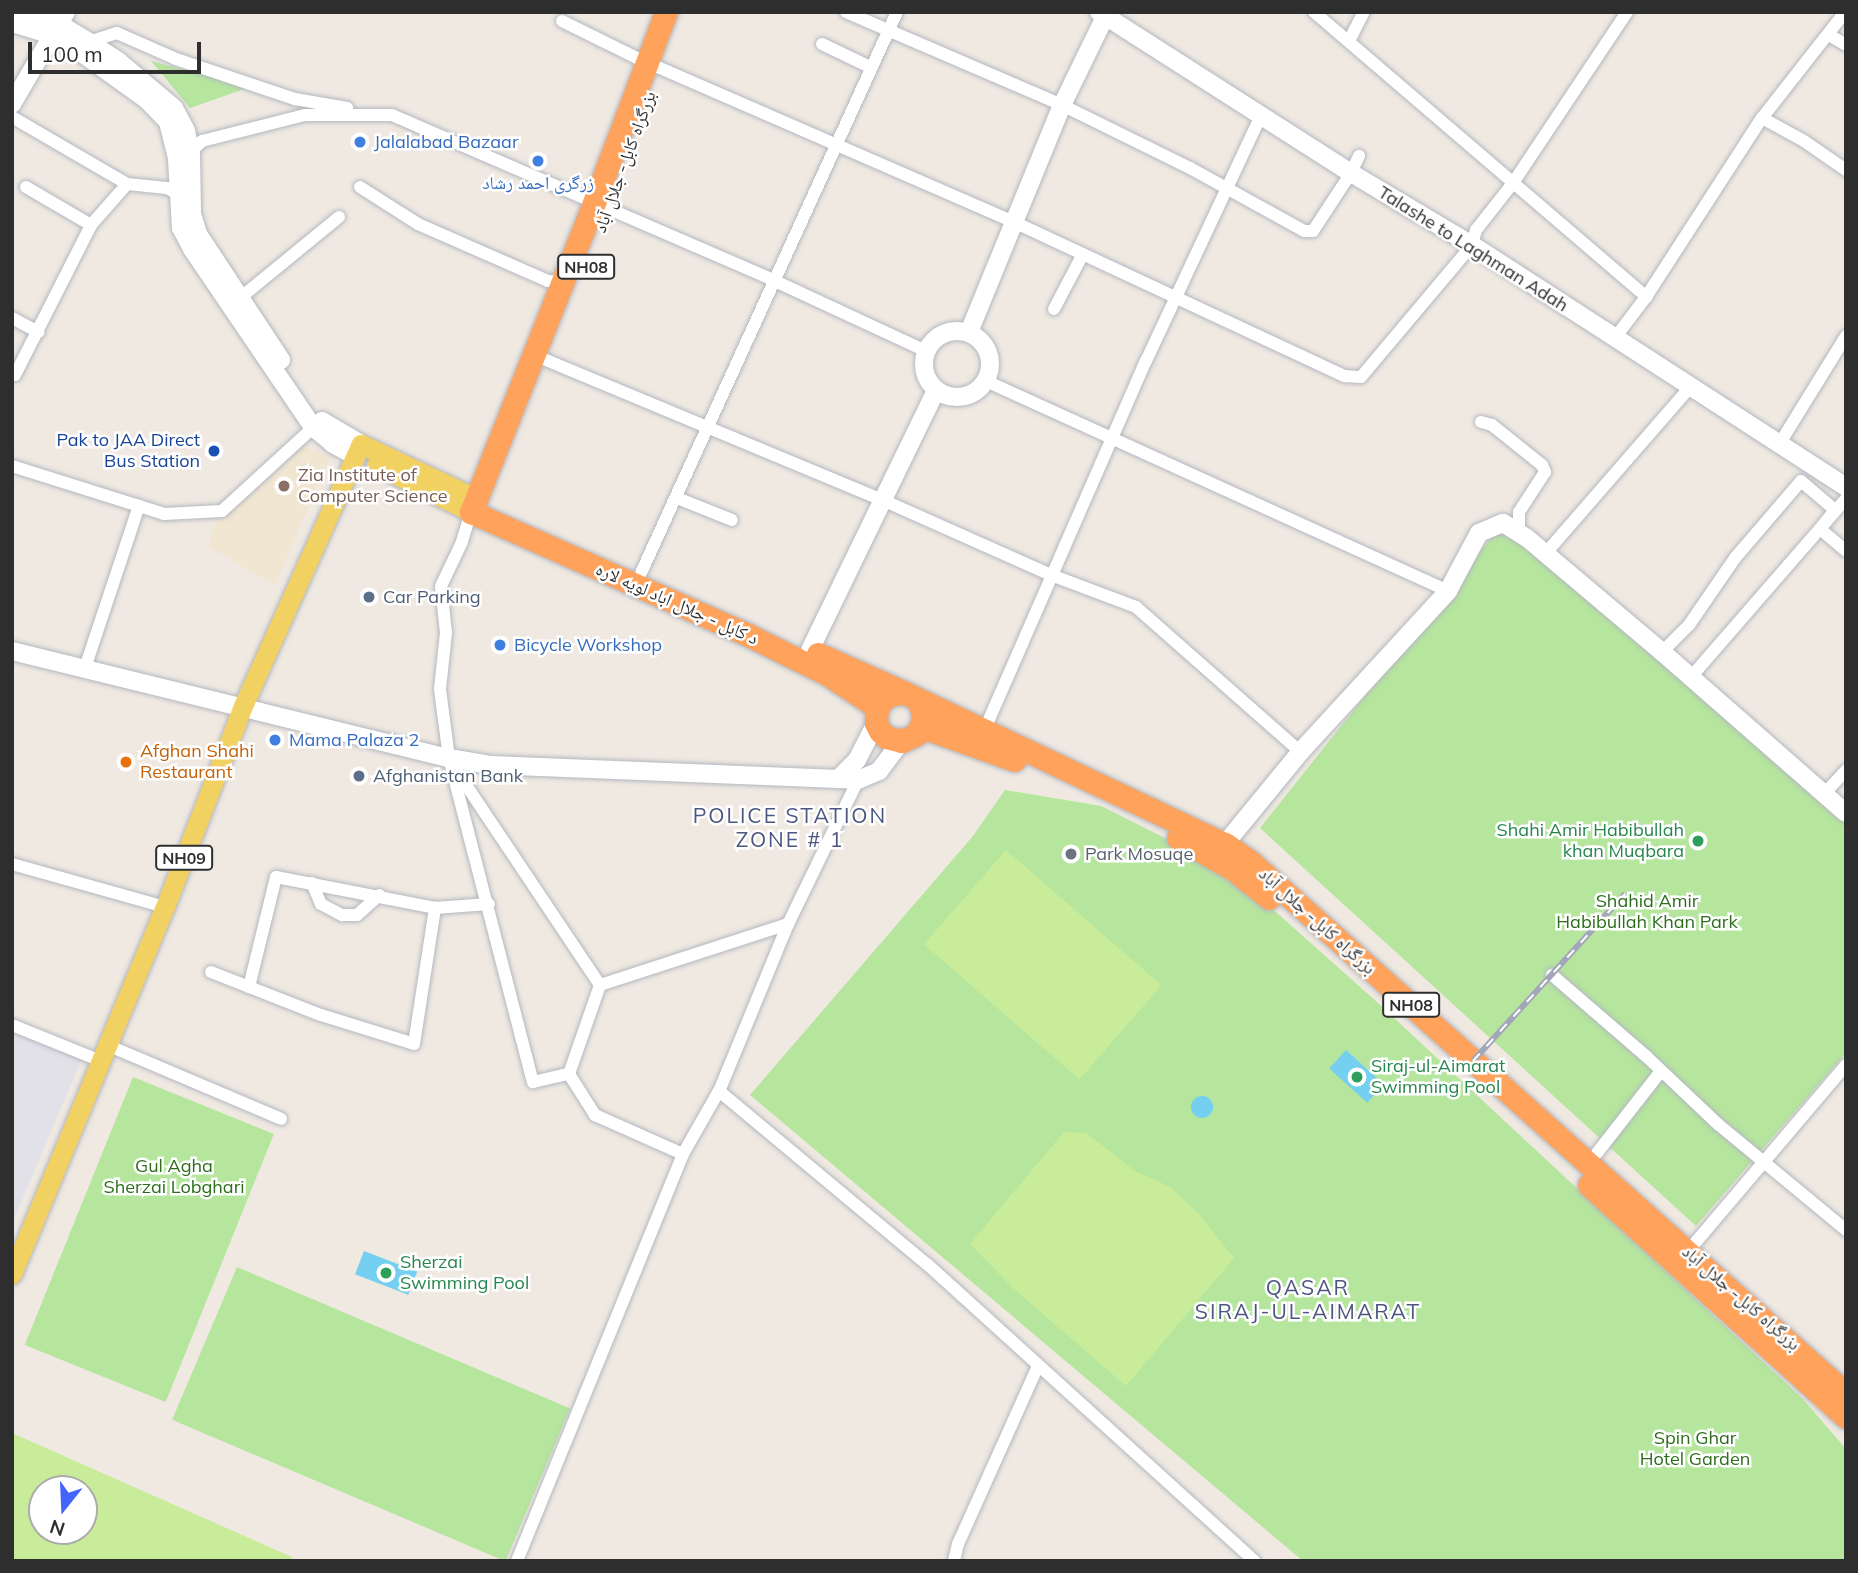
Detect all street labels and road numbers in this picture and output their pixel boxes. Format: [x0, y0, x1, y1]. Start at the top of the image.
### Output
street label: بزرگراه کابل- جلال آباد [589, 88, 661, 236]
street label: Talashe to Laghman Adah [1374, 182, 1572, 316]
road number: NH08 [556, 255, 616, 280]
street label: د کابل - جلال اباد لویه لاره [592, 558, 762, 650]
road number: NH09 [154, 846, 214, 870]
street label: بزرگراه کابل- جلال آباد [1254, 863, 1380, 979]
road number: NH08 [1381, 993, 1441, 1018]
street label: بزرگراه کابل- جلال آباد [1678, 1241, 1804, 1355]

